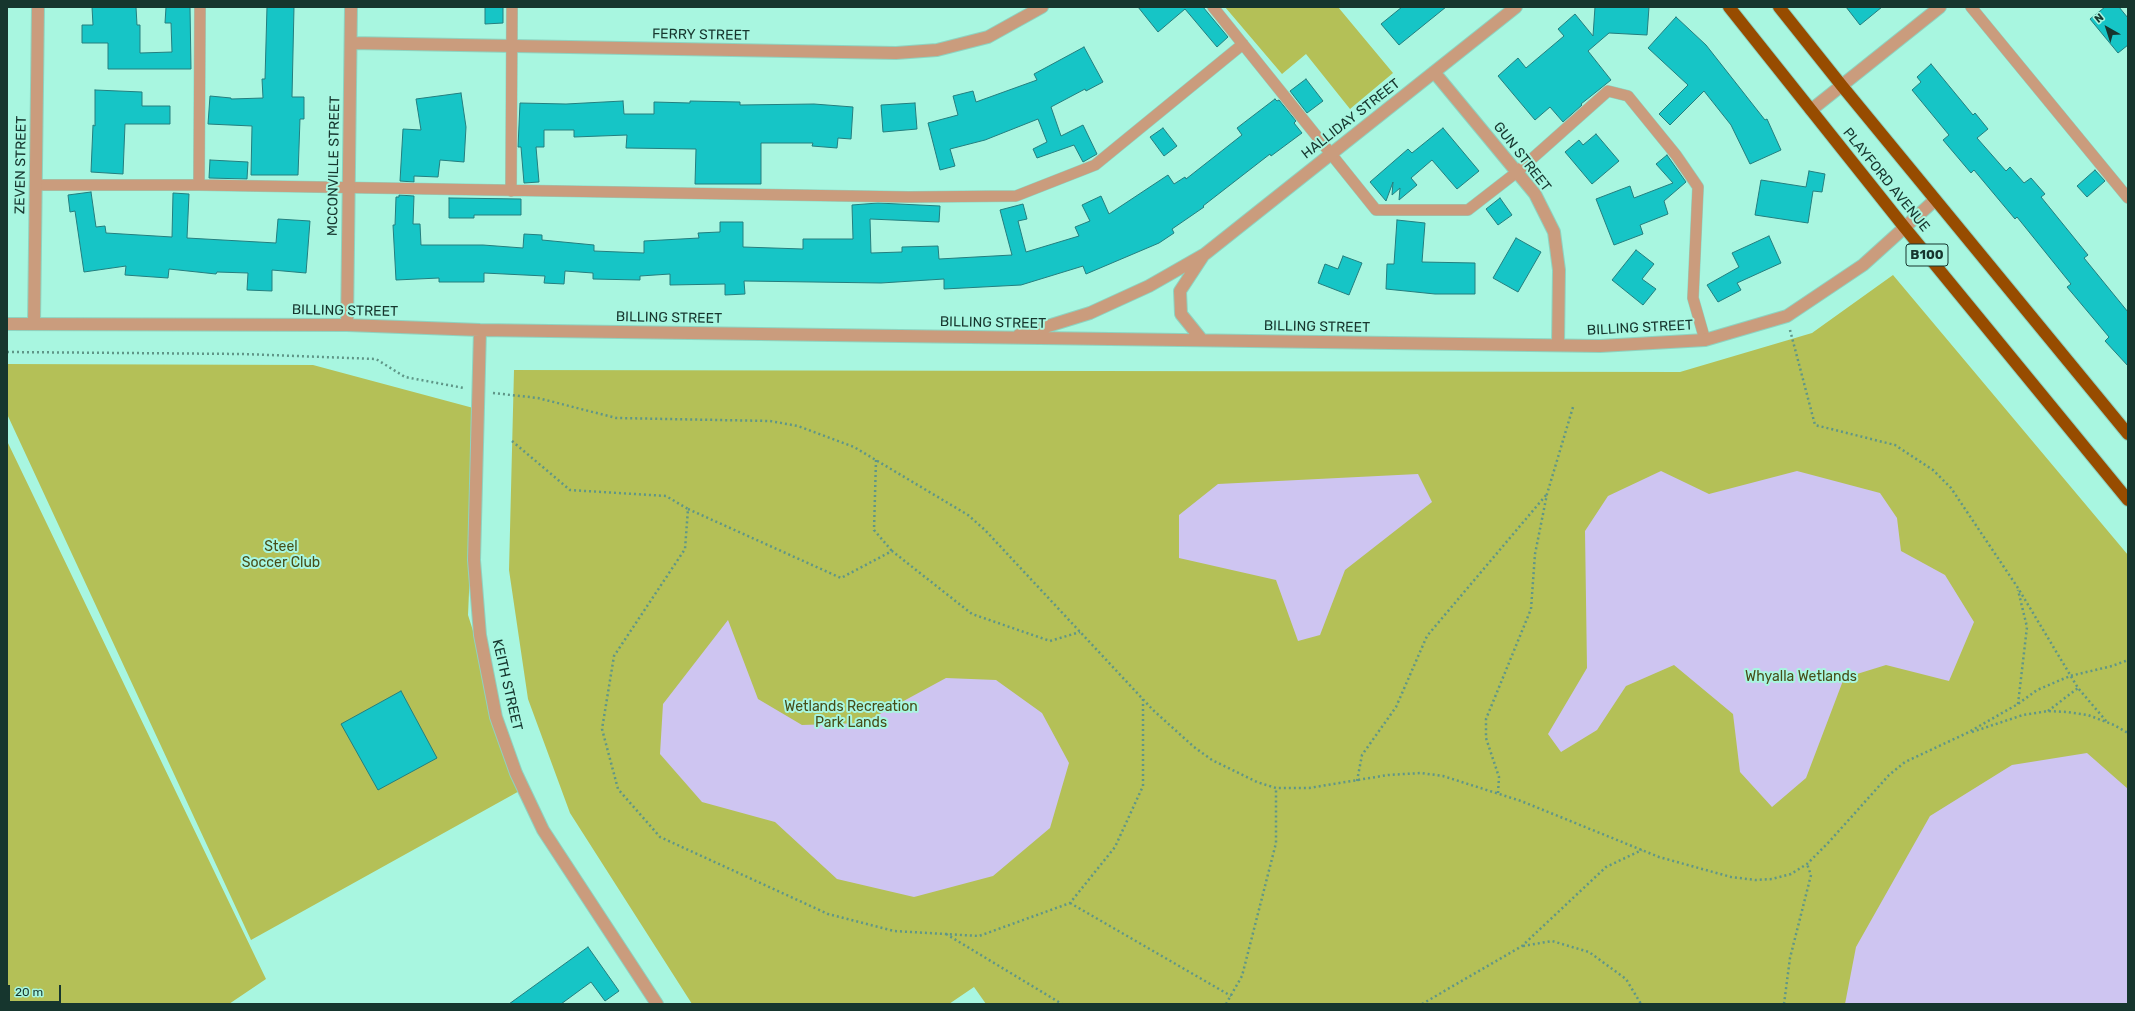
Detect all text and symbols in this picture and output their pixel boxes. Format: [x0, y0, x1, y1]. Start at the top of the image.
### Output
north arrow [2087, 8, 2127, 48]
text: N [2092, 11, 2106, 26]
street label: FERRY STREET [652, 26, 750, 44]
street label: HALLIDAY STREET [1298, 75, 1404, 163]
street label: MCCONVILLE STREET [324, 96, 344, 236]
street label: ZEVEN STREET [12, 116, 30, 214]
street label: GUN STREET [1490, 119, 1554, 195]
street label: PLAYFORD AVENUE [1839, 125, 1933, 235]
road number: B100 [1906, 244, 1948, 266]
street label: BILLING STREET [292, 302, 398, 320]
street label: BILLING STREET [616, 309, 722, 327]
street label: BILLING STREET [940, 314, 1046, 332]
street label: BILLING STREET [1586, 317, 1694, 339]
street label: BILLING STREET [1264, 318, 1370, 336]
park label: Steel Soccer Club [242, 539, 320, 572]
street label: KEITH STREET [488, 638, 526, 732]
park label: Whyalla Wetlands [1745, 669, 1857, 685]
park label: Wetlands Recreation Park Lands [784, 699, 918, 732]
scale bar [10, 977, 63, 1003]
text: 20 m [15, 985, 43, 999]

